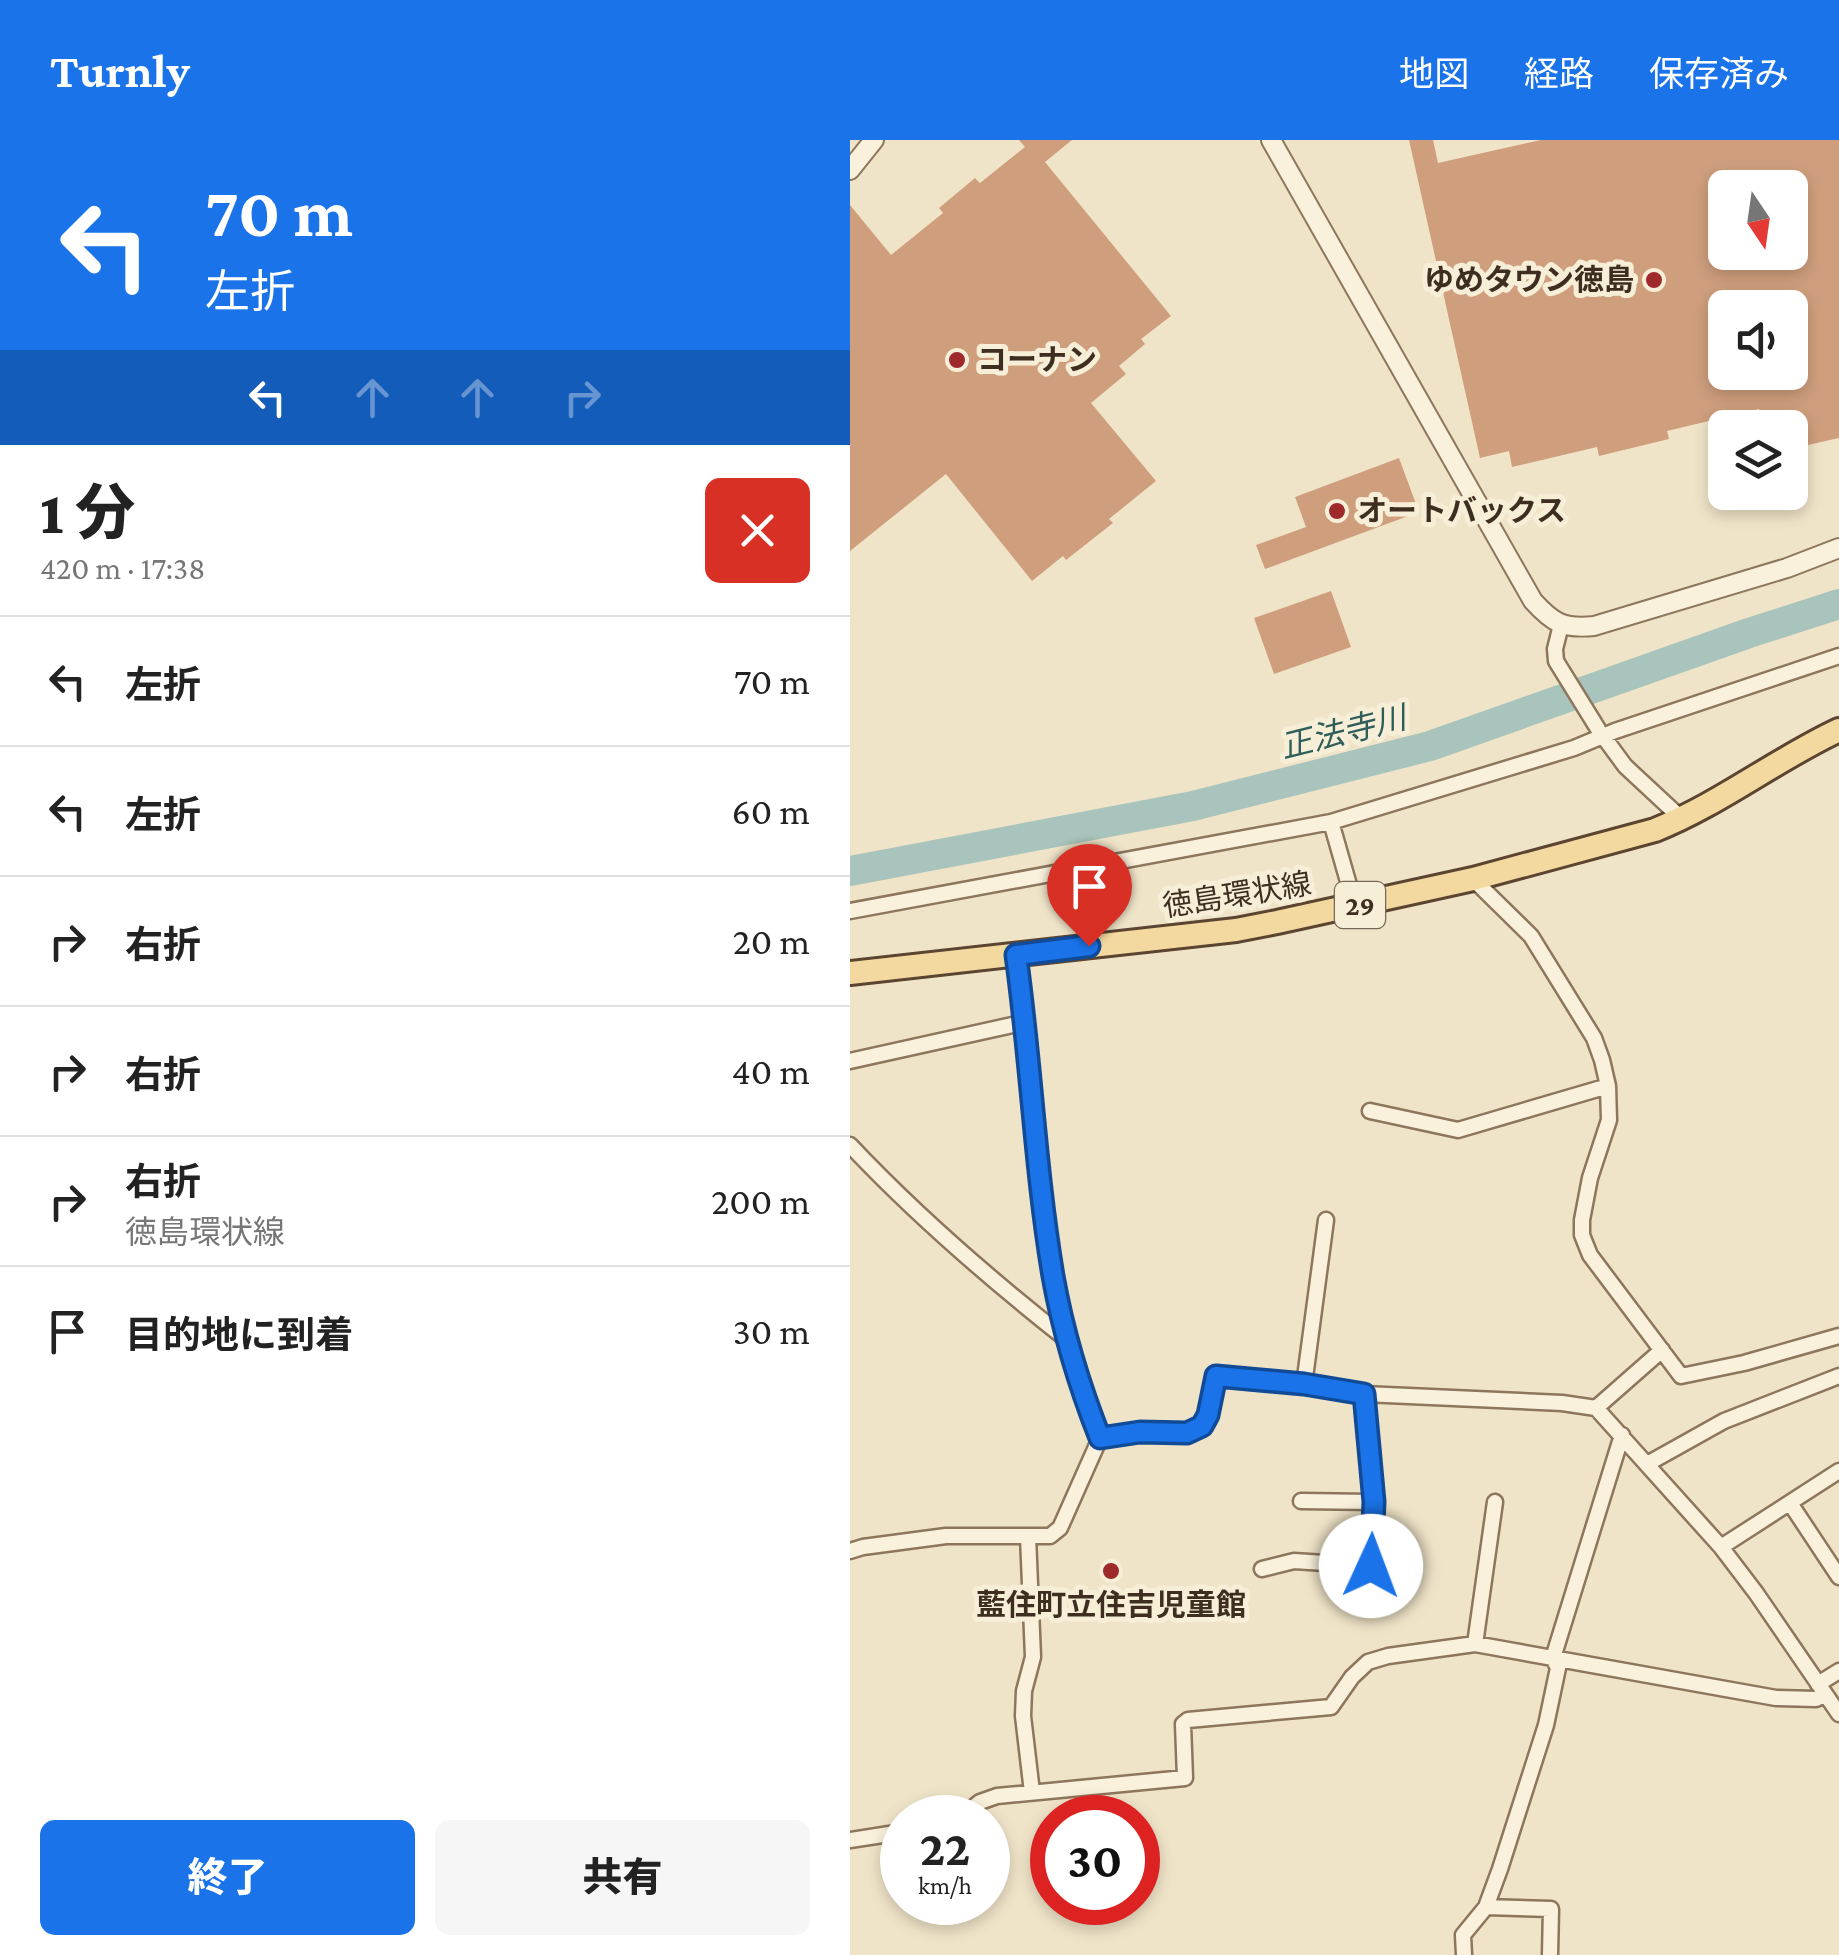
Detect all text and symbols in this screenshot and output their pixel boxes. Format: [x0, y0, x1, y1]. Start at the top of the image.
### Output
text: Turnly [50, 44, 190, 97]
text: 地図 [1399, 55, 1469, 94]
text: 経路 [1524, 55, 1594, 94]
text: 保存済み [1649, 55, 1789, 94]
north arrow [1708, 170, 1808, 270]
map controls [1708, 170, 1808, 510]
text: 70 m [205, 173, 353, 251]
icon: left [40, 180, 170, 310]
place label: ゆめタウン徳島 [1424, 263, 1634, 296]
text: 左折 [205, 267, 295, 317]
marker: ゆめタウン徳島 [1643, 269, 1665, 291]
button: sound [1708, 290, 1808, 390]
place label: コーナン [977, 343, 1097, 376]
marker: コーナン [946, 349, 968, 371]
icon: left [240, 370, 295, 425]
icon: ahead [345, 370, 400, 425]
icon: ahead [450, 370, 505, 425]
icon: right [555, 370, 610, 425]
button: layers [1708, 410, 1808, 510]
button: close [705, 478, 810, 583]
text: 1 分 [40, 479, 135, 546]
place label: オートバックス [1357, 494, 1566, 527]
marker: オートバックス [1326, 500, 1348, 522]
text: 420 m · 17:38 [40, 550, 205, 586]
icon: left [40, 654, 95, 709]
text: 70 m [734, 660, 810, 702]
text: 左折 [125, 664, 201, 706]
water label: 正法寺川 [1277, 698, 1412, 765]
icon: left [40, 784, 95, 839]
text: 60 m [732, 790, 810, 832]
text: 左折 [125, 794, 201, 836]
pin [1047, 844, 1132, 947]
icon: arrive [1062, 859, 1117, 914]
street label: 徳島環状線 [1160, 866, 1314, 923]
road number: 29 [1335, 882, 1385, 928]
icon: right [40, 914, 95, 969]
text: 20 m [733, 920, 810, 962]
text: 右折 [125, 924, 201, 966]
icon: right [40, 1044, 95, 1099]
text: 40 m [731, 1050, 810, 1092]
text: 右折 [125, 1054, 201, 1096]
text: 右折 [125, 1161, 201, 1203]
icon: right [40, 1174, 95, 1229]
text: 200 m [711, 1180, 810, 1222]
text: 徳島環状線 [125, 1214, 285, 1250]
icon: arrive [40, 1304, 95, 1359]
text: 30 m [733, 1310, 810, 1352]
text: 目的地に到着 [125, 1314, 353, 1356]
position arrow [1319, 1514, 1423, 1618]
marker: 藍住町立住吉児童館 [1100, 1560, 1122, 1582]
place label: 藍住町立住吉児童館 [976, 1588, 1246, 1621]
speed limit sign: 30 [1030, 1795, 1160, 1925]
button: 終了 [40, 1820, 415, 1935]
button: 共有 [435, 1820, 810, 1935]
text: 22 [920, 1820, 970, 1876]
text: km/h [918, 1872, 972, 1899]

